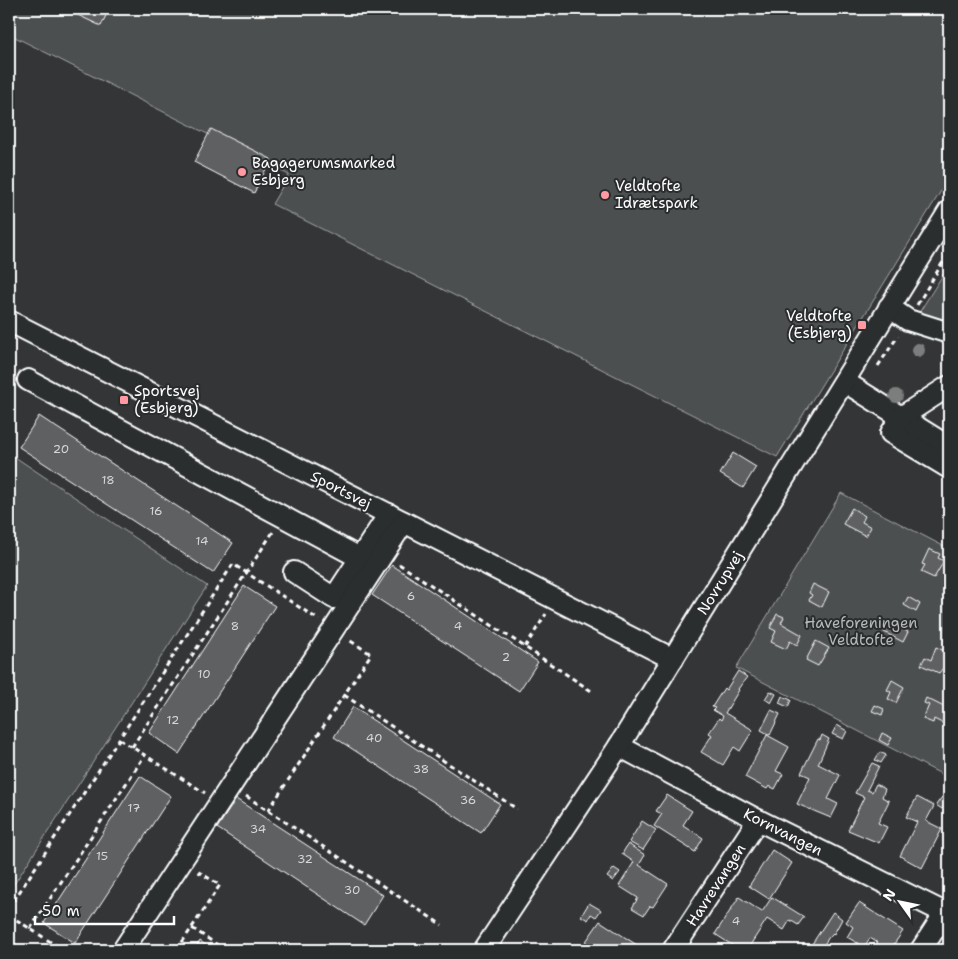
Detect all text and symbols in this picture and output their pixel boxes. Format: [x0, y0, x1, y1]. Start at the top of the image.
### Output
place label: Bagagerumsmarked Esbjerg [252, 153, 396, 190]
marker: Bagagerumsmarked Esbjerg [236, 166, 248, 178]
place label: Veldtofte Idrætspark [615, 176, 698, 213]
marker: Veldtofte Idrætspark [599, 189, 611, 201]
place label: Veldtofte (Esbjerg) [786, 306, 852, 343]
marker: Veldtofte (Esbjerg) [856, 319, 868, 331]
place label: Sportsvej (Esbjerg) [134, 381, 200, 418]
marker: Sportsvej (Esbjerg) [118, 394, 130, 406]
house number: 20 [53, 441, 69, 457]
street label: Sportsvej [307, 466, 375, 514]
house number: 18 [101, 472, 115, 488]
house number: 16 [149, 503, 163, 519]
house number: 14 [196, 533, 208, 549]
street label: Novrupvej [693, 547, 747, 619]
house number: 6 [407, 588, 415, 604]
park label: Haveforeningen Veldtofte [805, 613, 917, 650]
house number: 8 [231, 618, 239, 634]
house number: 4 [454, 618, 462, 634]
house number: 2 [502, 649, 510, 665]
house number: 10 [197, 666, 211, 682]
house number: 12 [167, 712, 179, 728]
house number: 40 [366, 730, 382, 746]
house number: 38 [413, 761, 429, 777]
house number: 36 [460, 792, 476, 808]
house number: 17 [128, 800, 140, 816]
street label: Kornvangen [740, 804, 826, 860]
house number: 34 [250, 821, 266, 837]
street label: Havrevangen [682, 840, 750, 930]
house number: 15 [96, 848, 108, 864]
house number: 32 [297, 851, 313, 867]
north arrow [876, 876, 926, 926]
house number: 30 [344, 882, 360, 898]
text: N [879, 885, 900, 904]
scale bar [35, 894, 174, 926]
text: 50 m [42, 901, 80, 921]
house number: 4 [732, 913, 740, 929]

